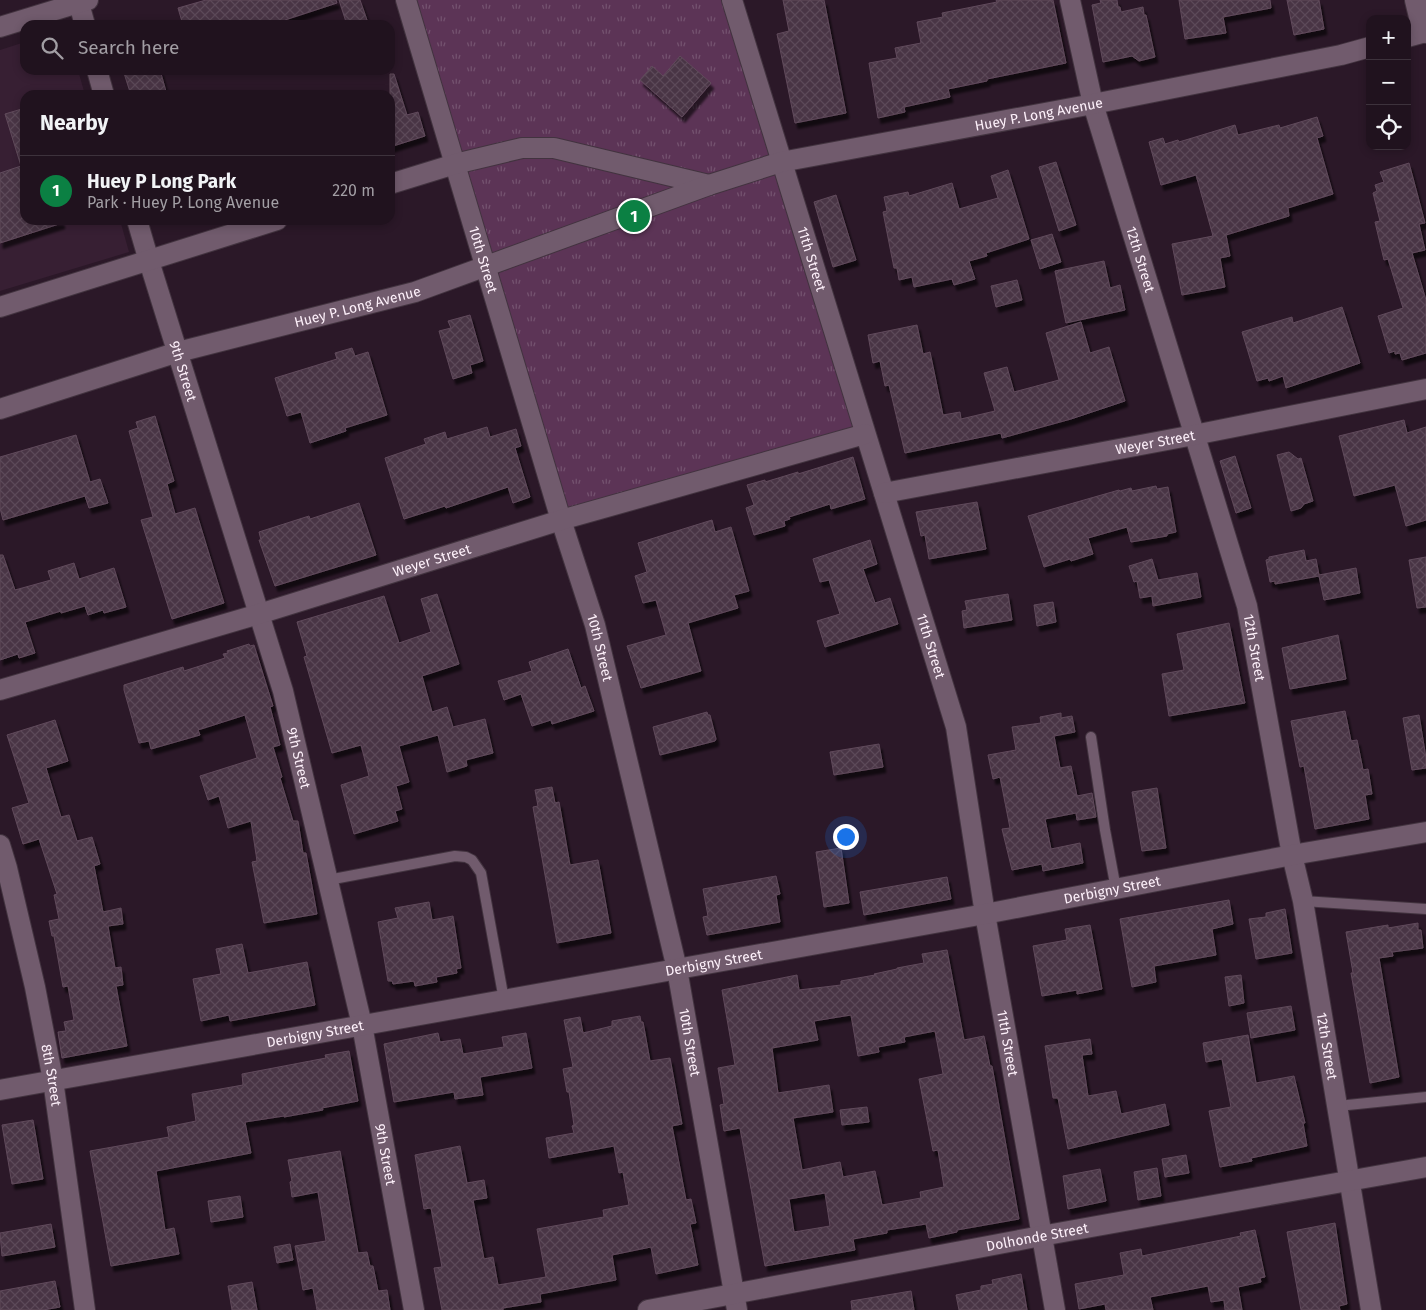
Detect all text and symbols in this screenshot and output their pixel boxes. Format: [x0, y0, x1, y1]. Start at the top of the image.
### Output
map controls [1366, 15, 1411, 150]
button: + [1366, 15, 1411, 60]
search box [20, 20, 395, 75]
icon: search [38, 34, 66, 62]
text: Search here [78, 36, 179, 59]
button: − [1366, 60, 1411, 105]
street label: Huey P. Long Avenue [973, 94, 1104, 135]
button: locate [1366, 105, 1411, 150]
text: Nearby [40, 110, 108, 136]
text: Huey P Long Park [87, 170, 236, 193]
text: 1 [52, 181, 60, 200]
text: 220 m [332, 181, 375, 200]
text: Park · Huey P. Long Avenue [87, 193, 279, 212]
pin: 1 [618, 197, 650, 235]
street label: 10th Street [465, 224, 501, 296]
street label: 12th Street [1122, 224, 1159, 295]
street label: 11th Street [793, 225, 830, 295]
street label: Huey P. Long Avenue [292, 283, 423, 331]
street label: 9th Street [165, 339, 200, 404]
street label: Weyer Street [1114, 427, 1198, 459]
street label: Weyer Street [391, 540, 474, 581]
street label: 10th Street [583, 612, 616, 684]
street label: 11th Street [913, 612, 949, 682]
street label: 12th Street [1240, 613, 1269, 684]
street label: 9th Street [283, 726, 314, 791]
your location [833, 824, 859, 850]
street label: Derbigny Street [1062, 872, 1163, 908]
street label: Derbigny Street [664, 946, 765, 980]
street label: 10th Street [675, 1007, 704, 1079]
street label: 11th Street [993, 1009, 1022, 1079]
street label: 12th Street [1313, 1011, 1341, 1082]
street label: Derbigny Street [265, 1017, 366, 1051]
street label: 8th Street [37, 1043, 65, 1108]
street label: 9th Street [371, 1122, 399, 1188]
street label: Dolhonde Street [985, 1220, 1091, 1255]

